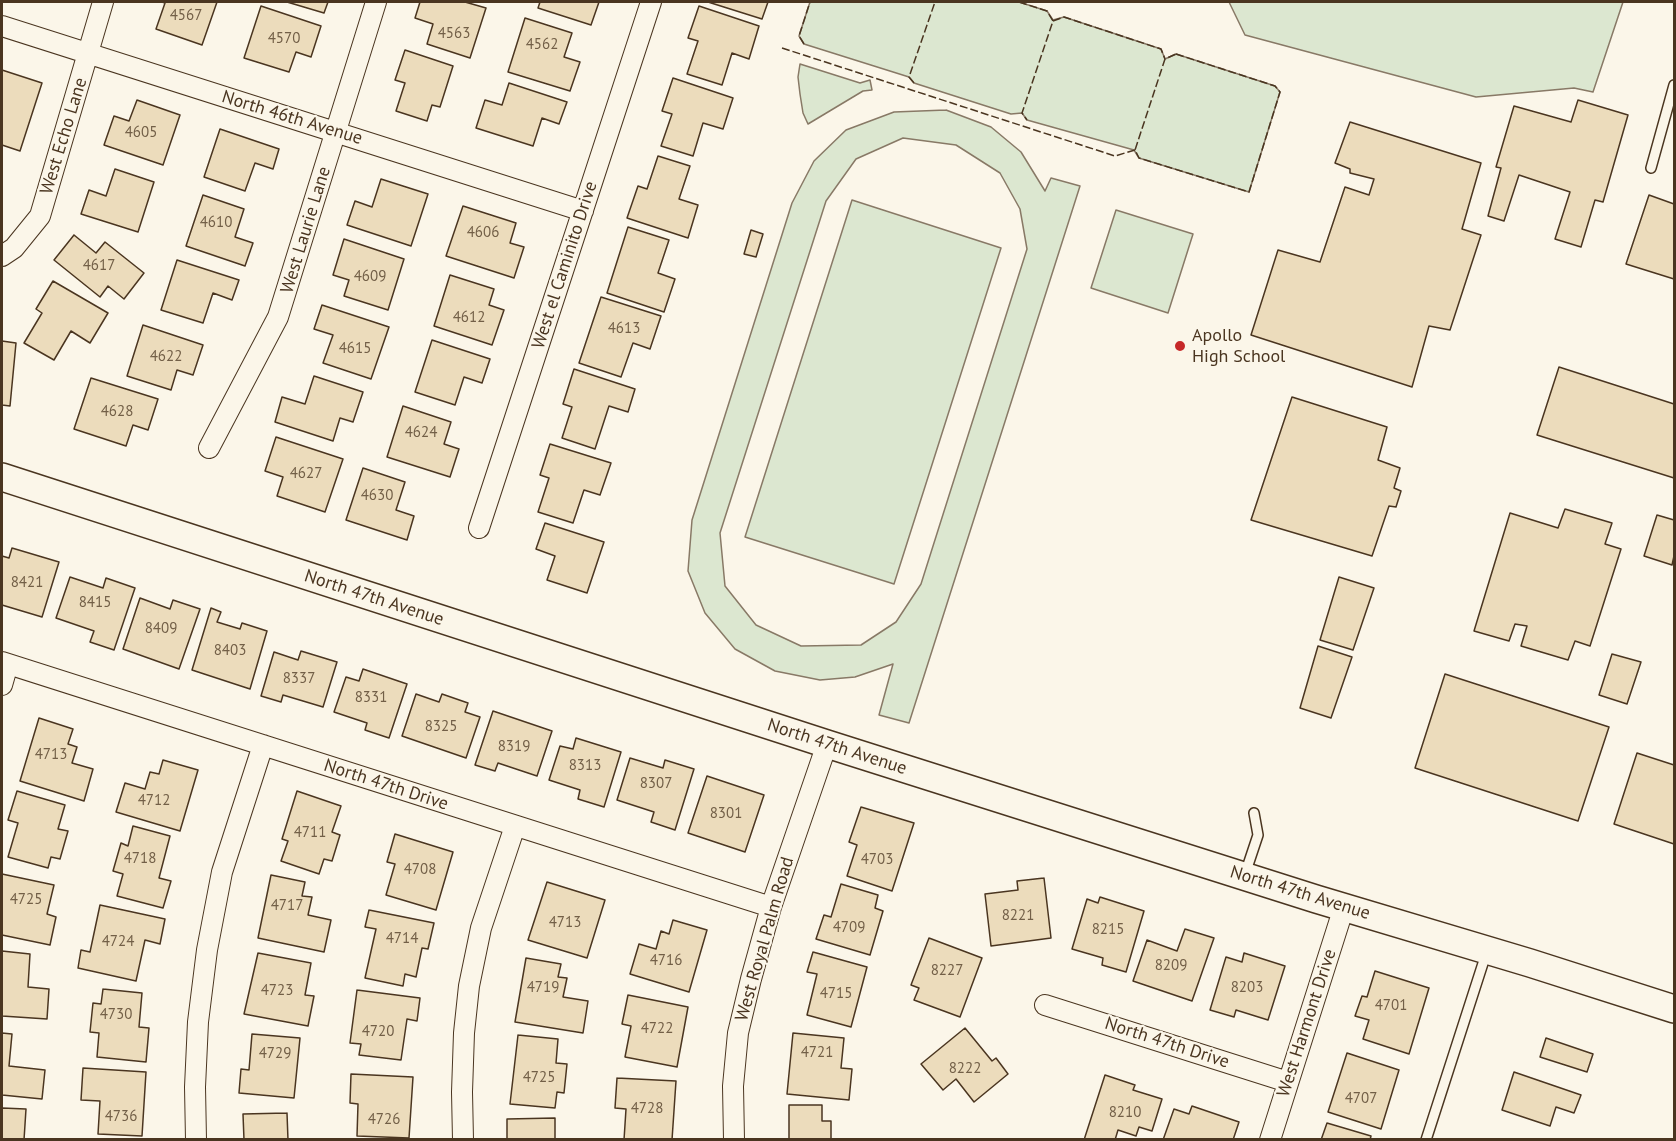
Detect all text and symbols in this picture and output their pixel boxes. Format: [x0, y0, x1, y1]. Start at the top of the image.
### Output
house number: 4567 [170, 7, 202, 25]
house number: 4563 [438, 25, 470, 43]
house number: 4570 [268, 30, 300, 48]
house number: 4562 [526, 36, 558, 54]
street label: West Echo Lane [36, 75, 92, 197]
street label: North 46th Avenue [219, 86, 365, 150]
house number: 4605 [125, 124, 157, 142]
street label: West Laurie Lane [277, 164, 335, 296]
street label: West el Caminito Drive [528, 179, 602, 351]
house number: 4610 [200, 214, 232, 232]
house number: 4606 [467, 224, 499, 242]
house number: 4617 [83, 257, 115, 275]
house number: 4609 [354, 268, 386, 286]
house number: 4612 [453, 309, 485, 327]
house number: 4613 [608, 320, 640, 338]
place label: Apollo High School [1192, 325, 1285, 368]
marker: Apollo High School [1173, 339, 1187, 353]
house number: 4615 [339, 340, 371, 358]
house number: 4622 [150, 348, 182, 366]
house number: 4628 [101, 403, 133, 421]
house number: 4624 [405, 424, 437, 442]
house number: 4627 [290, 465, 322, 483]
house number: 4630 [361, 487, 393, 505]
street label: North 47th Avenue [302, 565, 446, 631]
house number: 8421 [11, 574, 43, 592]
house number: 8415 [79, 594, 111, 612]
house number: 8409 [145, 620, 177, 638]
house number: 8403 [214, 642, 246, 660]
house number: 8337 [283, 670, 315, 688]
house number: 8331 [355, 689, 387, 707]
street label: North 47th Avenue [765, 714, 909, 780]
house number: 8325 [425, 718, 457, 736]
house number: 8319 [498, 738, 530, 756]
house number: 4713 [35, 746, 67, 764]
street label: North 47th Drive [321, 755, 451, 815]
house number: 8313 [569, 757, 601, 775]
house number: 8307 [640, 775, 672, 793]
house number: 4712 [138, 792, 170, 810]
house number: 8301 [710, 805, 742, 823]
house number: 4711 [294, 824, 326, 842]
house number: 4718 [124, 850, 156, 868]
house number: 4703 [861, 851, 893, 869]
street label: West Royal Palm Road [731, 855, 799, 1023]
house number: 4708 [404, 861, 436, 879]
street label: North 47th Avenue [1227, 861, 1373, 925]
house number: 4725 [10, 891, 42, 909]
house number: 4717 [271, 897, 303, 915]
house number: 8221 [1002, 907, 1034, 925]
house number: 4713 [549, 914, 581, 932]
house number: 4709 [833, 919, 865, 937]
house number: 8215 [1092, 921, 1124, 939]
house number: 4714 [386, 930, 418, 948]
house number: 4724 [102, 933, 134, 951]
street label: West Harmont Drive [1273, 946, 1341, 1100]
house number: 4716 [650, 952, 682, 970]
house number: 8209 [1155, 957, 1187, 975]
house number: 8227 [931, 962, 963, 980]
house number: 4719 [527, 979, 559, 997]
house number: 8203 [1231, 979, 1263, 997]
house number: 4723 [261, 982, 293, 1000]
house number: 4715 [820, 985, 852, 1003]
house number: 4701 [1375, 997, 1407, 1015]
house number: 4730 [100, 1006, 132, 1024]
street label: North 47th Drive [1102, 1013, 1232, 1073]
house number: 4722 [641, 1020, 673, 1038]
house number: 4720 [362, 1023, 394, 1041]
house number: 4721 [801, 1044, 833, 1062]
house number: 4729 [259, 1045, 291, 1063]
house number: 8222 [949, 1060, 981, 1078]
house number: 4725 [523, 1069, 555, 1087]
house number: 4707 [1345, 1090, 1377, 1108]
house number: 4728 [631, 1100, 663, 1118]
house number: 8210 [1109, 1104, 1141, 1122]
house number: 4736 [105, 1108, 137, 1126]
house number: 4726 [368, 1111, 400, 1129]

